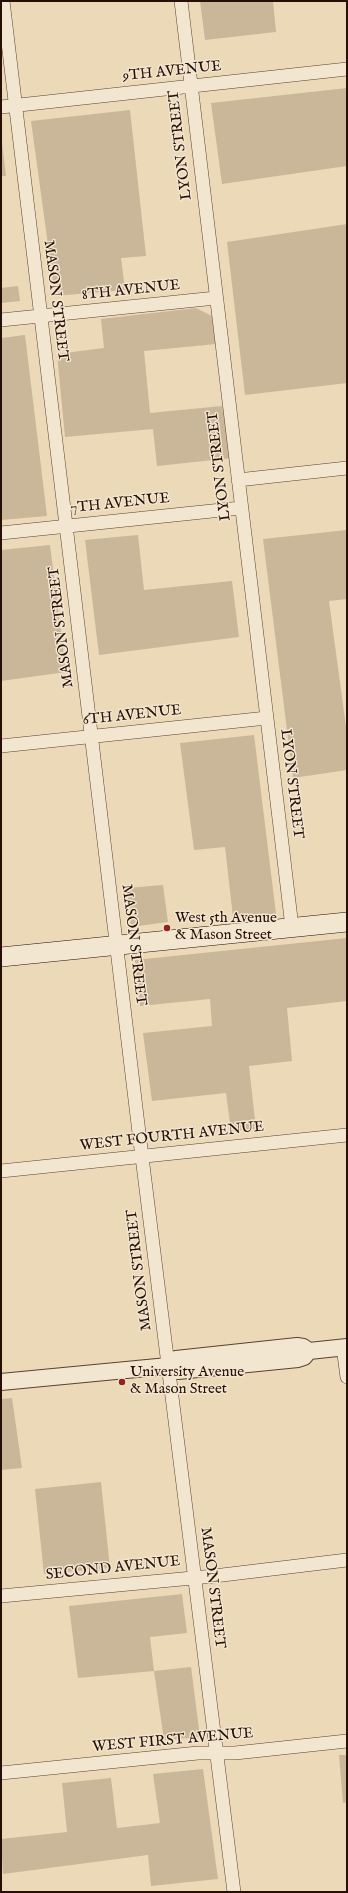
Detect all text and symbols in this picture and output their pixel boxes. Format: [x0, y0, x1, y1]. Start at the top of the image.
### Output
street label: 9TH AVENUE [122, 58, 222, 86]
street label: LYON STREET [165, 89, 197, 201]
street label: MASON STREET [39, 239, 71, 363]
street label: 8TH AVENUE [81, 277, 181, 305]
street label: LYON STREET [204, 410, 236, 522]
street label: 7TH AVENUE [69, 490, 171, 518]
street label: MASON STREET [46, 565, 78, 689]
street label: 6TH AVENUE [82, 702, 182, 730]
street label: LYON STREET [275, 728, 307, 840]
street label: MASON STREET [117, 883, 149, 1007]
place label: West 5th Avenue & Mason Street [175, 910, 277, 945]
marker: West 5th Avenue & Mason Street [162, 923, 172, 933]
street label: WEST FOURTH AVENUE [79, 1118, 265, 1156]
street label: MASON STREET [124, 1208, 156, 1332]
place label: University Avenue & Mason Street [130, 1364, 244, 1399]
marker: University Avenue & Mason Street [117, 1377, 127, 1387]
street label: MASON STREET [196, 1526, 228, 1650]
street label: SECOND AVENUE [45, 1553, 181, 1585]
street label: WEST FIRST AVENUE [92, 1725, 254, 1757]

